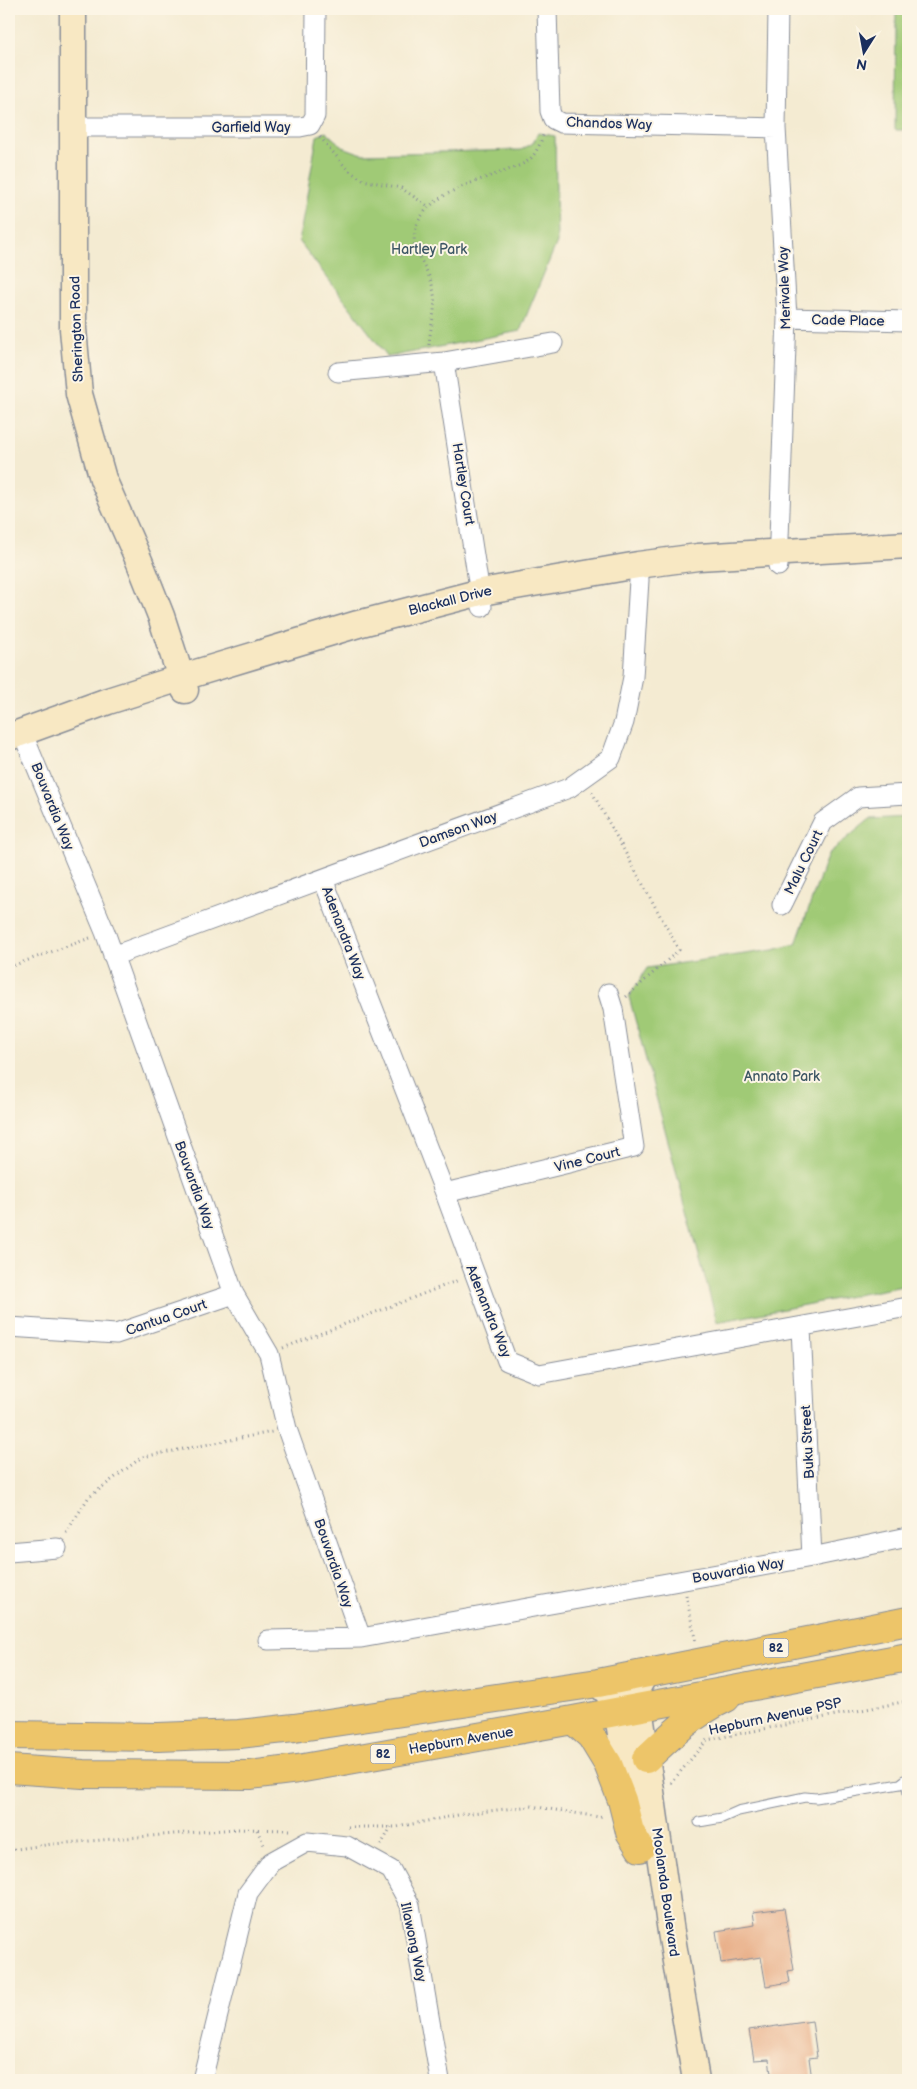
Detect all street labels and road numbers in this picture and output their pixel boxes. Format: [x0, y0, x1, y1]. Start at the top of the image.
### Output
street label: Chandos Way [566, 114, 653, 134]
street label: Garfield Way [211, 119, 291, 136]
street label: Merivale Way [775, 245, 794, 330]
street label: Sherington Road [66, 276, 87, 382]
street label: Cade Place [811, 311, 885, 330]
street label: Hartley Court [449, 442, 479, 527]
street label: Blackall Drive [407, 582, 494, 619]
street label: Bouvardia Way [27, 760, 78, 853]
street label: Damson Way [417, 807, 500, 851]
street label: Malu Court [781, 827, 827, 897]
street label: Adenandra Way [318, 884, 369, 983]
street label: Bouvardia Way [171, 1139, 219, 1232]
street label: Vine Court [553, 1143, 622, 1176]
street label: Adenandra Way [462, 1262, 515, 1361]
street label: Cantua Court [123, 1295, 210, 1339]
street label: Buku Street [797, 1404, 818, 1479]
street label: Bouvardia Way [310, 1516, 357, 1611]
street label: Bouvardia Way [691, 1554, 786, 1587]
road number: 82 [764, 1639, 788, 1658]
street label: Hepburn Avenue PSP [707, 1694, 843, 1739]
street label: Hepburn Avenue [407, 1723, 515, 1758]
road number: 82 [370, 1745, 396, 1764]
street label: Moolanda Boulevard [648, 1826, 683, 1958]
street label: Illawong Way [397, 1901, 430, 1984]

